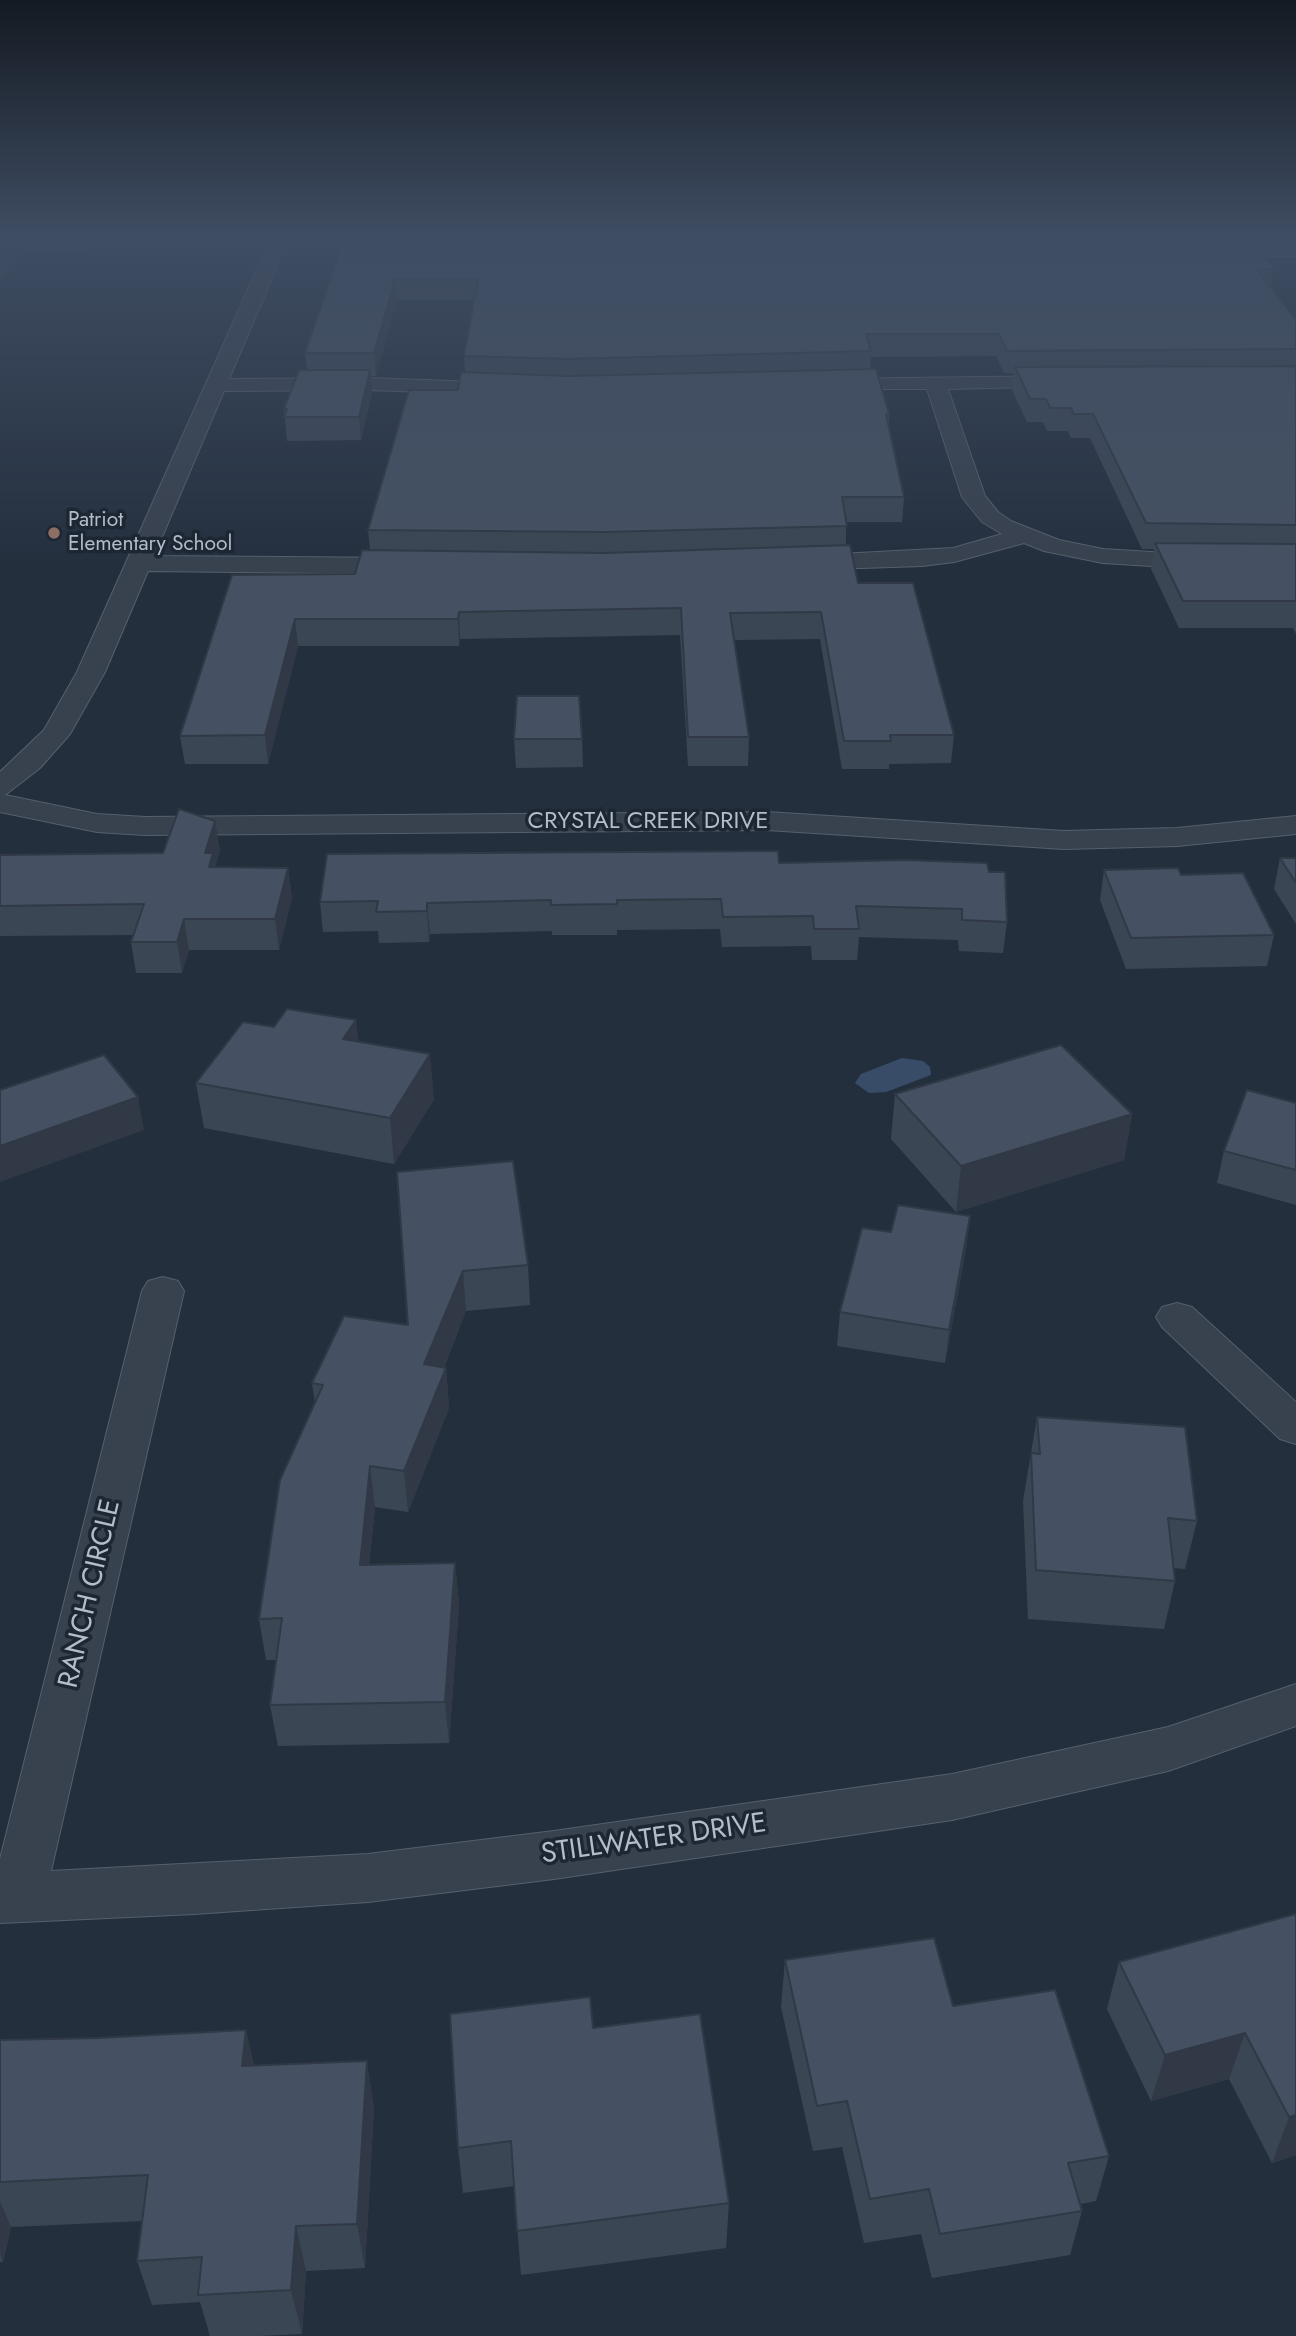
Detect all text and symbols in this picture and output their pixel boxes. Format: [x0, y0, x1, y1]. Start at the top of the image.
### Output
place label: Patriot Elementary School [68, 508, 232, 558]
marker: Patriot Elementary School [46, 525, 62, 541]
street label: CRYSTAL CREEK DRIVE [528, 808, 768, 836]
street label: RANCH CIRCLE [53, 1497, 129, 1691]
street label: STILLWATER DRIVE [539, 1808, 769, 1872]

